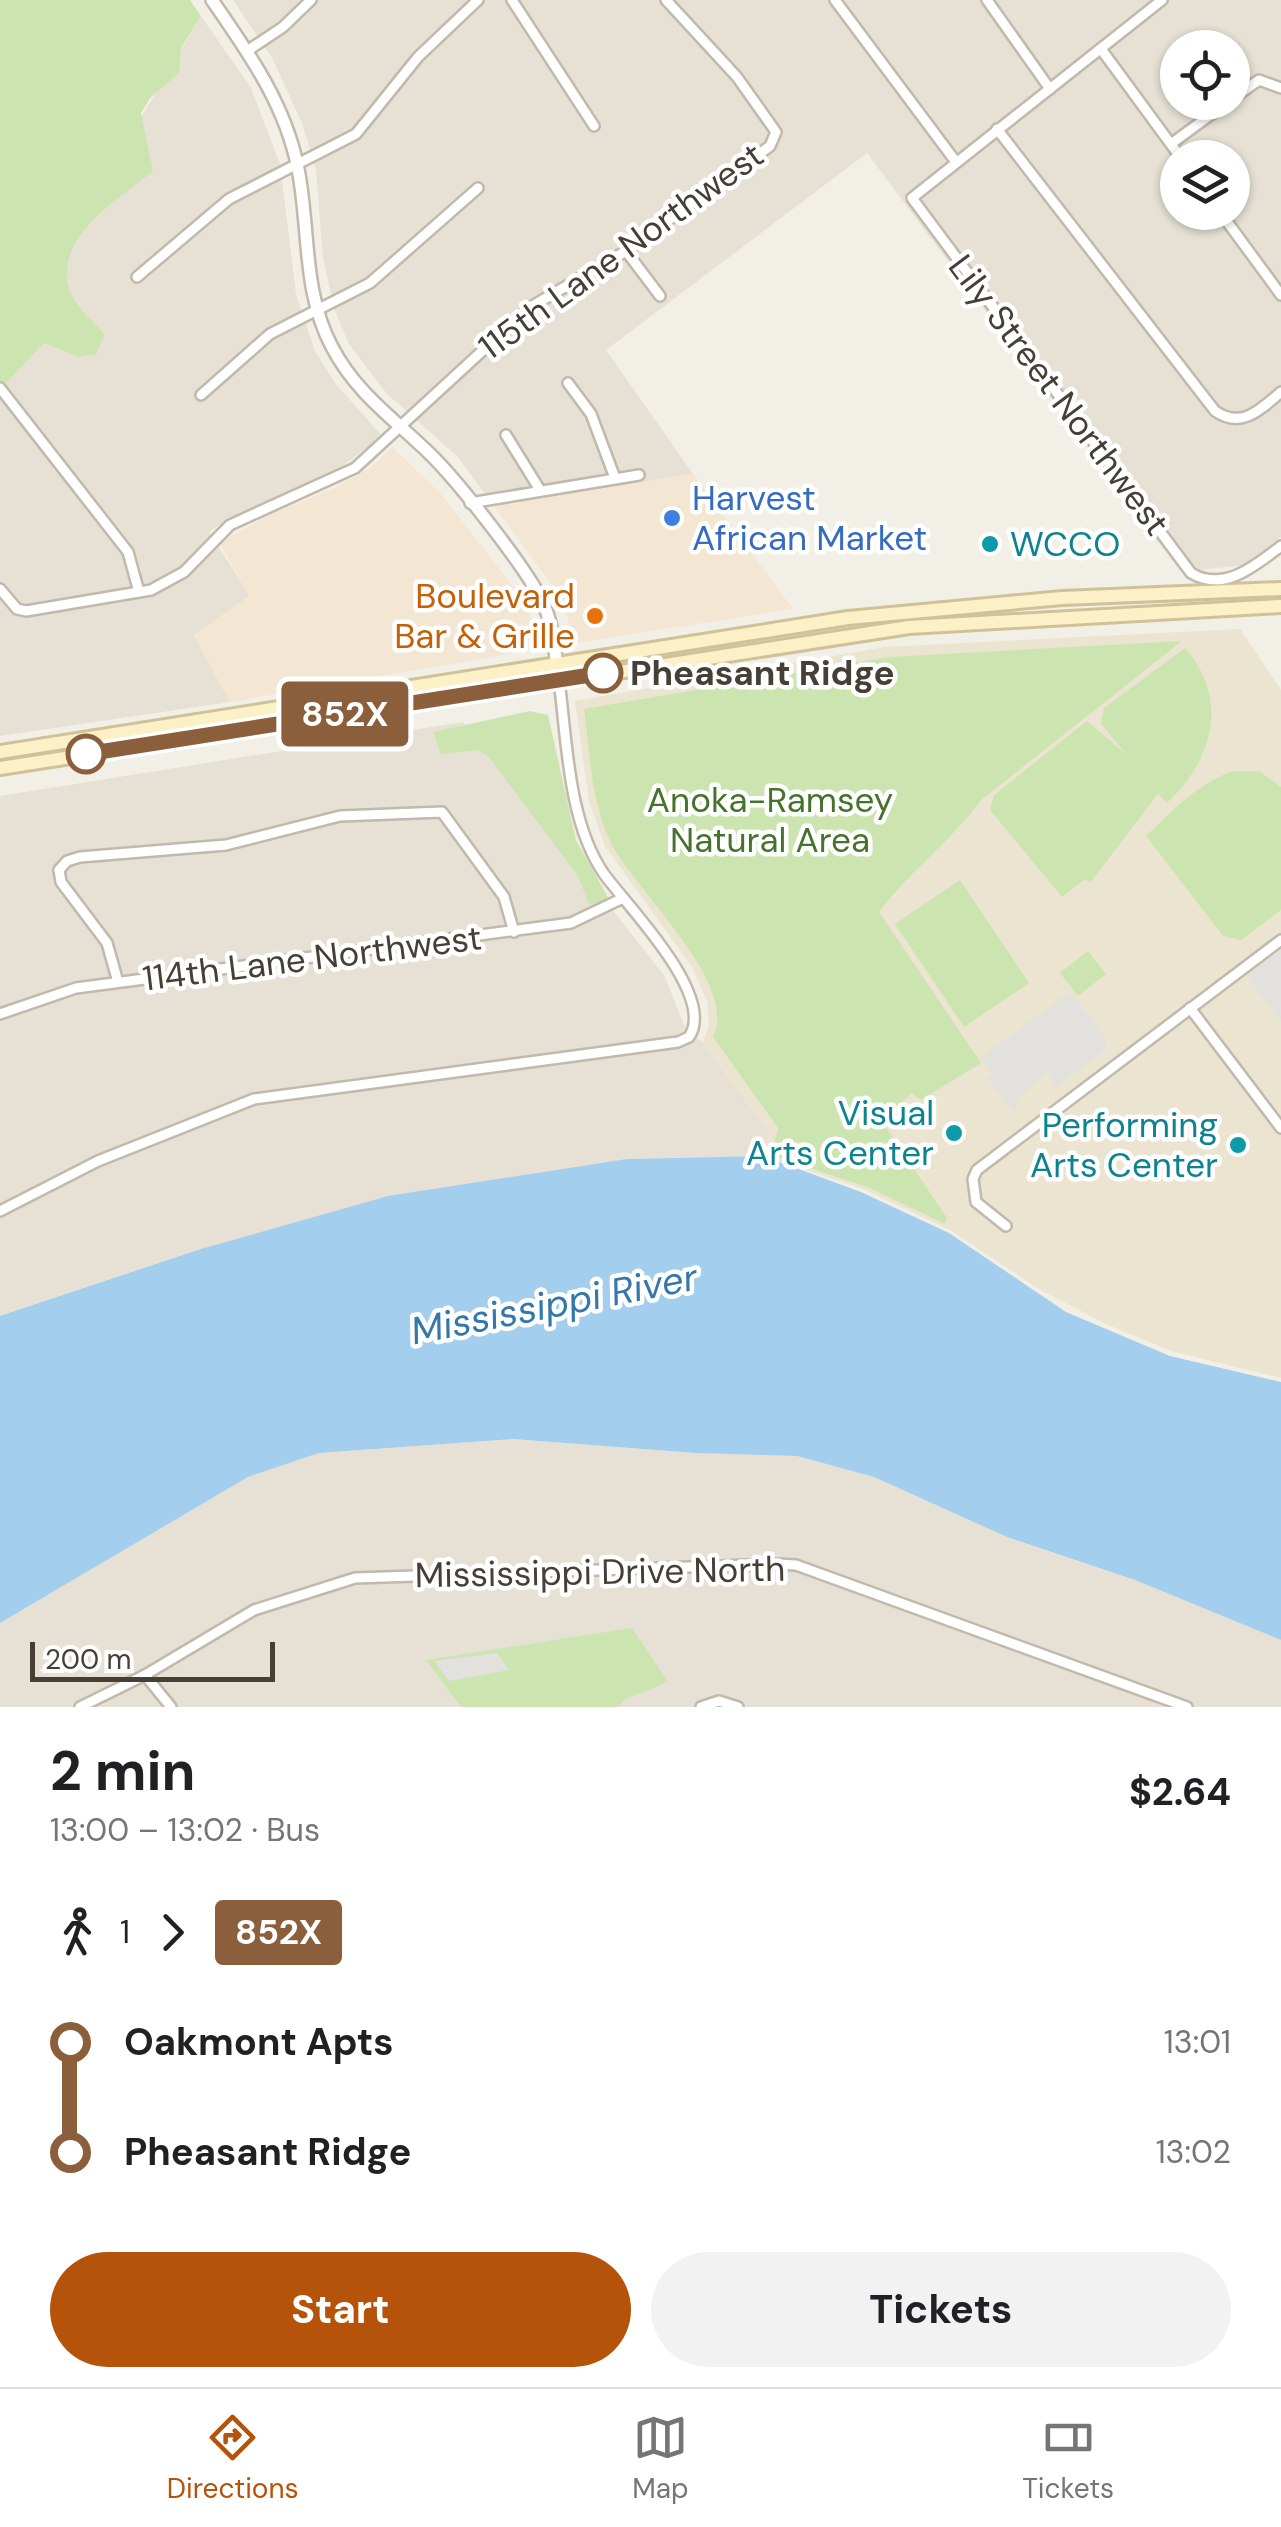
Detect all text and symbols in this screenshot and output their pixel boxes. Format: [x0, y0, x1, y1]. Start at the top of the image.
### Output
map controls [1160, 30, 1250, 230]
button: locate [1160, 30, 1250, 120]
street label: 115th Lane Northwest [469, 132, 773, 370]
button: layers [1160, 140, 1250, 230]
street label: Lily Street Northwest [938, 245, 1180, 545]
place label: Harvest African Market [692, 475, 927, 561]
marker: Harvest African Market [661, 507, 683, 529]
place label: WCCO [1010, 521, 1120, 567]
marker: WCCO [979, 533, 1001, 555]
place label: Boulevard Bar & Grille [394, 573, 575, 659]
marker: Boulevard Bar & Grille [584, 605, 606, 627]
place label: Pheasant Ridge [630, 650, 895, 696]
marker: Pheasant Ridge [584, 654, 622, 692]
line badge: 852X [275, 682, 415, 746]
text: 852X [301, 691, 389, 737]
unlabelled marker [67, 735, 105, 773]
park label: Anoka-Ramsey Natural Area [647, 777, 893, 863]
street label: 114th Lane Northwest [140, 914, 484, 1002]
place label: Visual Arts Center [746, 1090, 934, 1176]
place label: Performing Arts Center [1030, 1102, 1218, 1188]
marker: Visual Arts Center [943, 1122, 965, 1144]
marker: Performing Arts Center [1227, 1134, 1249, 1156]
water label: Mississippi River [407, 1252, 702, 1356]
street label: Mississippi Drive North [414, 1546, 786, 1598]
scale bar [30, 1637, 275, 1682]
text: 200 m [45, 1641, 132, 1678]
text: 2 min [50, 1735, 195, 1807]
text: $2.64 [1129, 1767, 1231, 1817]
text: 13:00 – 13:02 · Bus [50, 1809, 320, 1851]
icon: walk [50, 1905, 105, 1960]
icon: forward [145, 1905, 200, 1960]
text: 852X [235, 1909, 322, 1955]
text: 1 [120, 1911, 130, 1953]
text: Oakmont Apts [124, 2017, 394, 2067]
text: 13:01 [1164, 2021, 1231, 2063]
text: Pheasant Ridge [124, 2127, 411, 2177]
text: 13:02 [1156, 2131, 1231, 2173]
button: Start [50, 2252, 631, 2367]
button: Tickets [651, 2252, 1231, 2367]
tab: Directions [167, 2410, 299, 2507]
tab: Map [632, 2410, 689, 2507]
tab: Tickets [1022, 2410, 1114, 2507]

